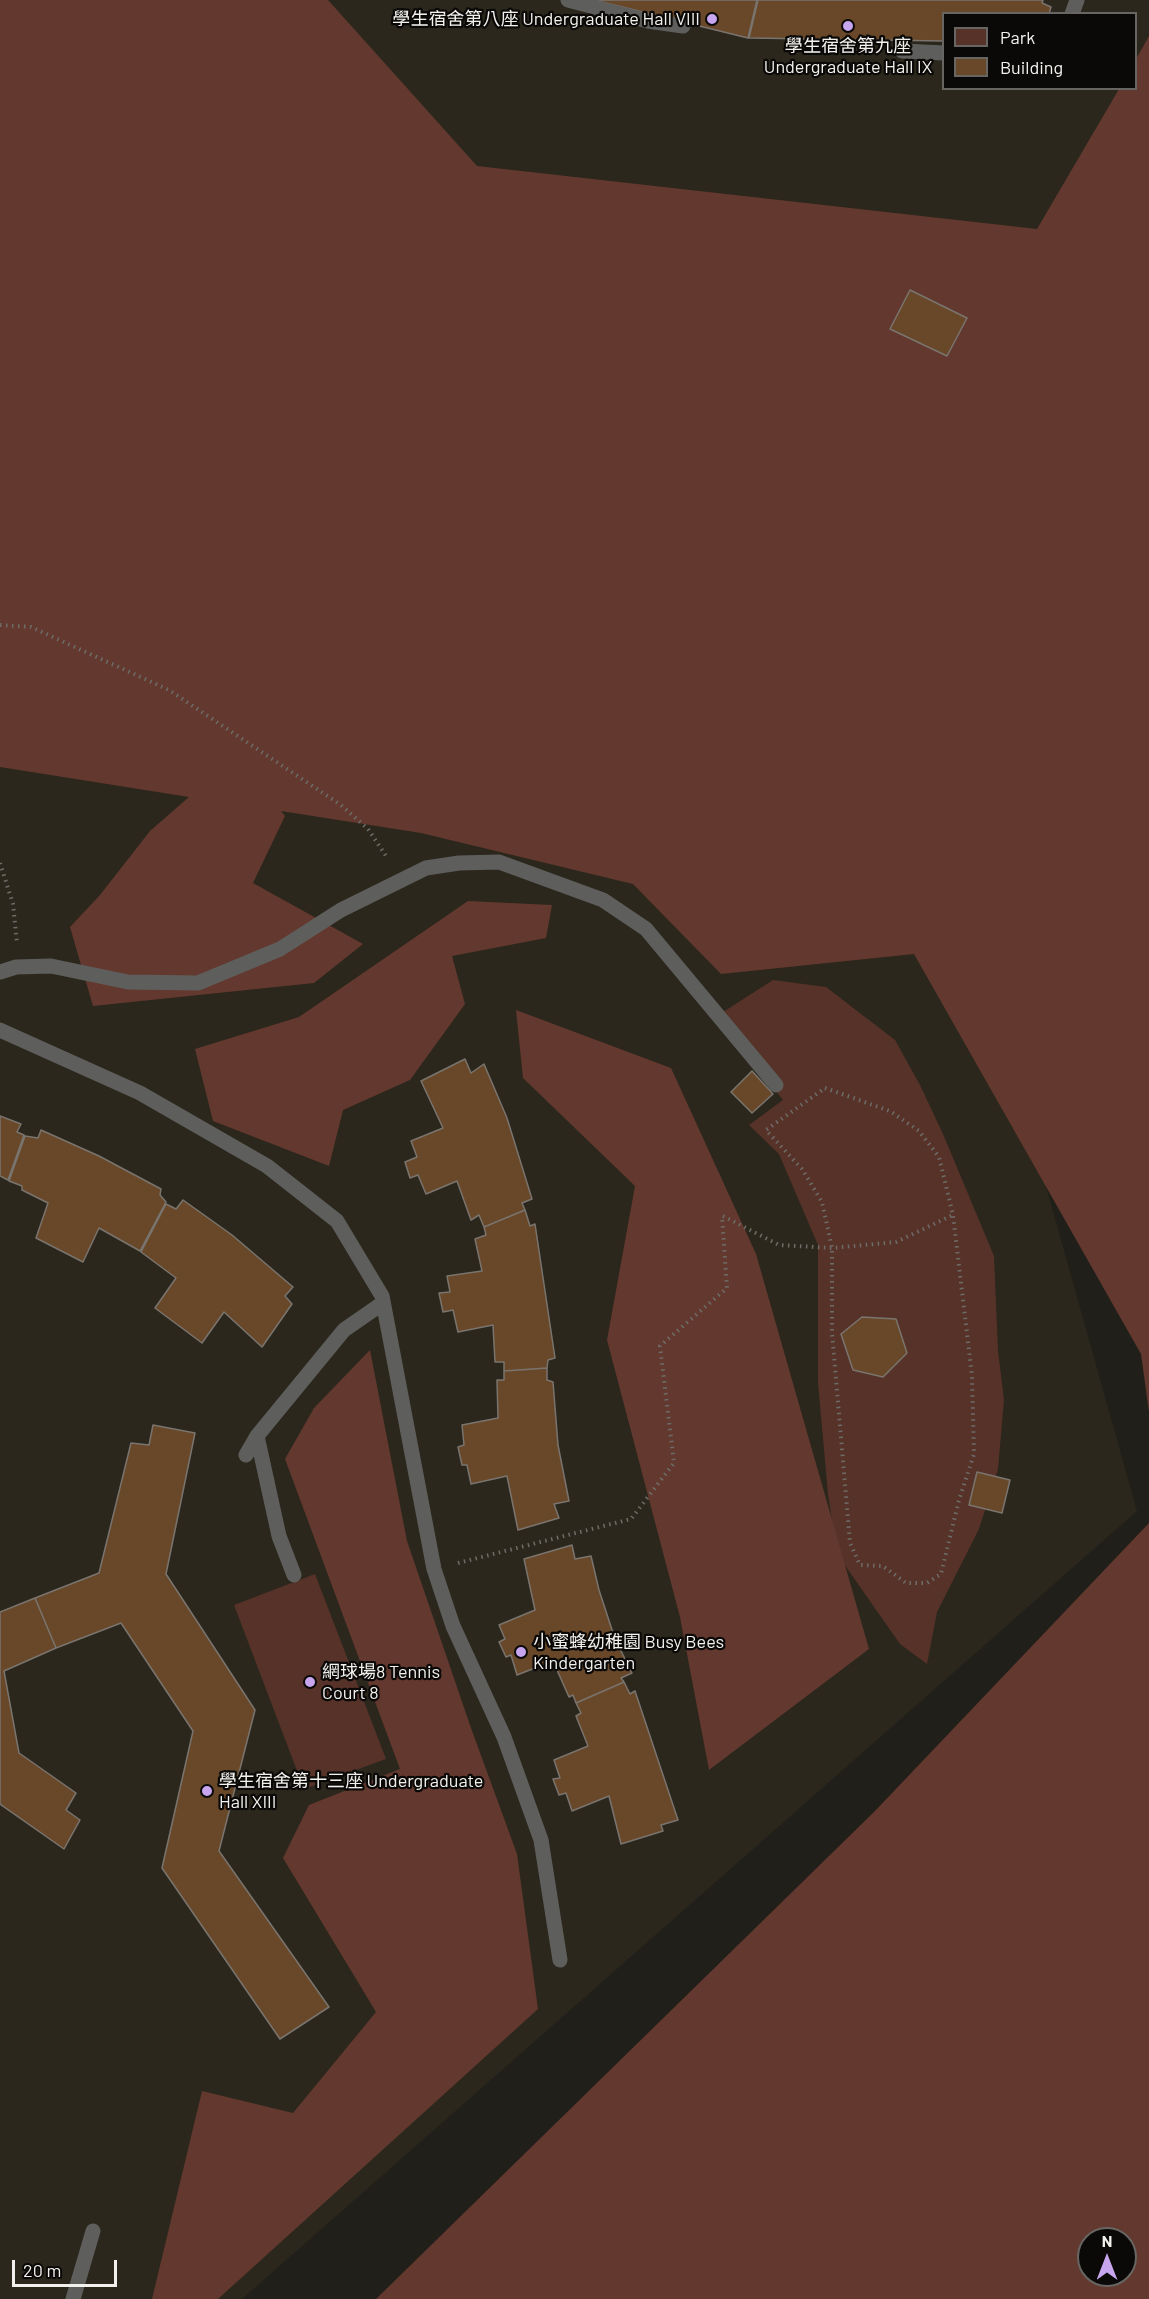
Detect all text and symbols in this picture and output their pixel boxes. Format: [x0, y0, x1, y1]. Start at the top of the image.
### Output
place label: 學生宿舍第八座 Undergraduate Hall VIII [393, 8, 700, 30]
marker: 學生宿舍第八座 Undergraduate Hall VIII [705, 12, 719, 26]
legend [942, 12, 1137, 90]
marker: 學生宿舍第九座 Undergraduate Hall IX [841, 19, 855, 33]
text: Park [1000, 26, 1035, 48]
place label: 學生宿舍第九座 Undergraduate Hall IX [764, 35, 932, 78]
text: Building [1000, 56, 1063, 78]
place label: 小蜜蜂幼稚園 Busy Bees Kindergarten [533, 1631, 724, 1674]
marker: 小蜜蜂幼稚園 Busy Bees Kindergarten [514, 1645, 528, 1659]
place label: 網球場8 Tennis Court 8 [322, 1661, 440, 1704]
marker: 網球場8 Tennis Court 8 [303, 1675, 317, 1689]
place label: 學生宿舍第十三座 Undergraduate Hall XIII [219, 1770, 483, 1812]
marker: 學生宿舍第十三座 Undergraduate Hall XIII [200, 1784, 214, 1798]
north arrow [1077, 2227, 1137, 2287]
text: N [1102, 2231, 1112, 2250]
scale bar [15, 2248, 120, 2286]
text: 20 m [23, 2259, 61, 2281]

